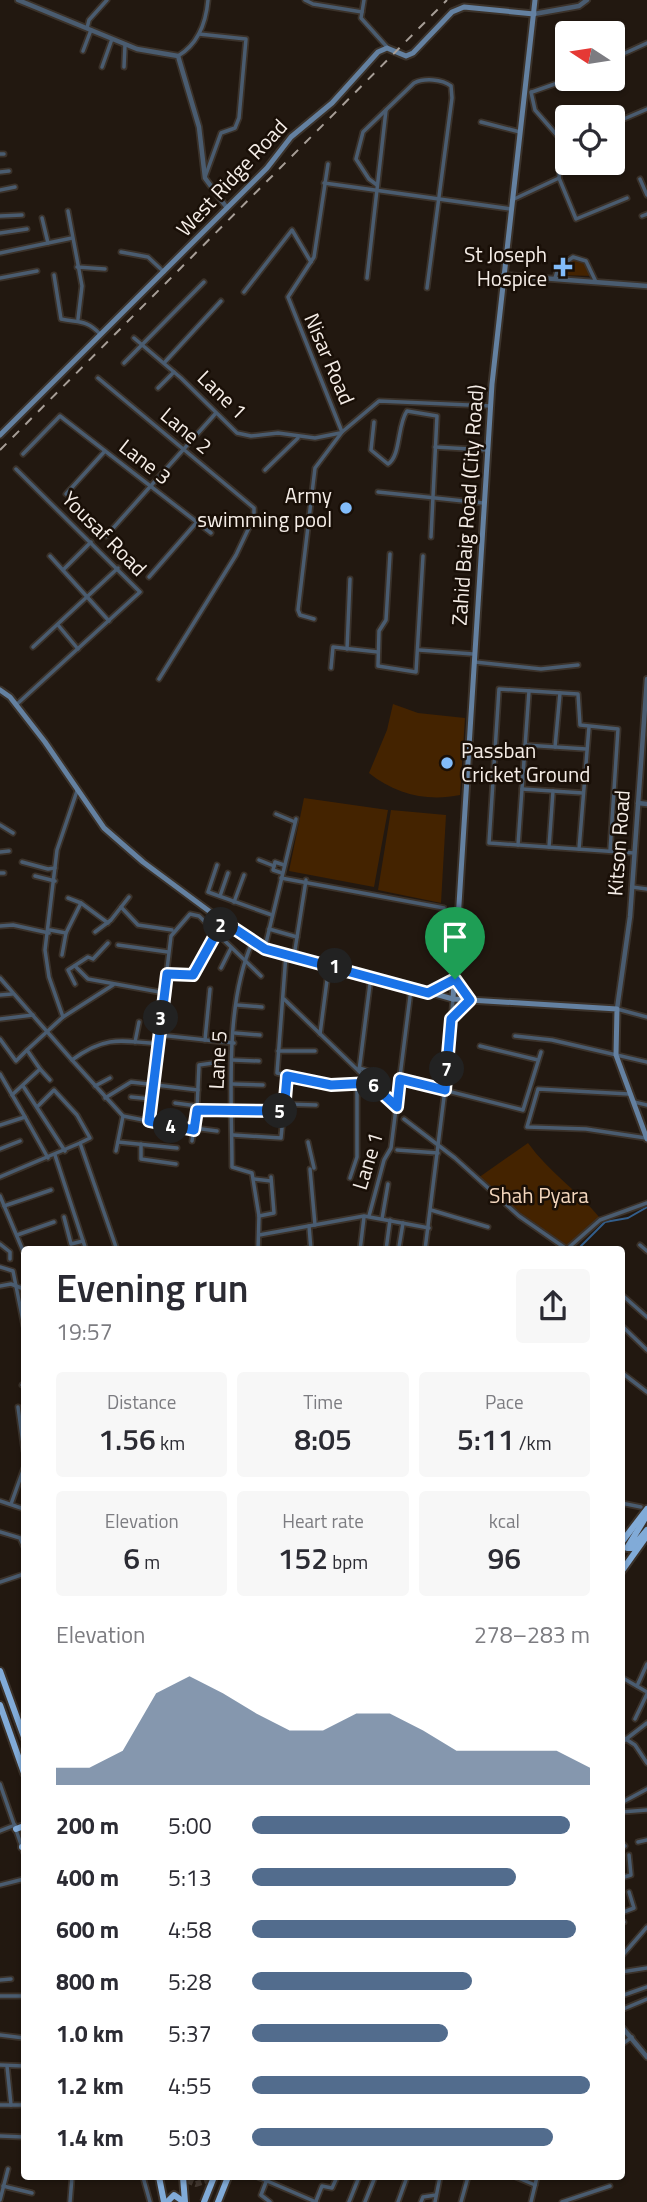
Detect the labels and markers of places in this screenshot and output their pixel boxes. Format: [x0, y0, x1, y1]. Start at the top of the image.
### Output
place label: St Joseph Hospice [464, 238, 547, 294]
marker: St Joseph Hospice [553, 257, 573, 277]
place label: Army swimming pool [197, 479, 332, 535]
marker: Army swimming pool [338, 500, 354, 516]
place label: Passban Cricket Ground [461, 734, 590, 790]
marker: Passban Cricket Ground [439, 755, 455, 771]
pin [425, 907, 485, 979]
pin: 2 [204, 908, 238, 942]
pin: 1 [318, 948, 352, 984]
pin: 3 [144, 1000, 178, 1036]
pin: 7 [430, 1052, 464, 1086]
pin: 6 [356, 1068, 392, 1102]
pin: 5 [262, 1094, 298, 1128]
pin: 4 [154, 1108, 188, 1144]

